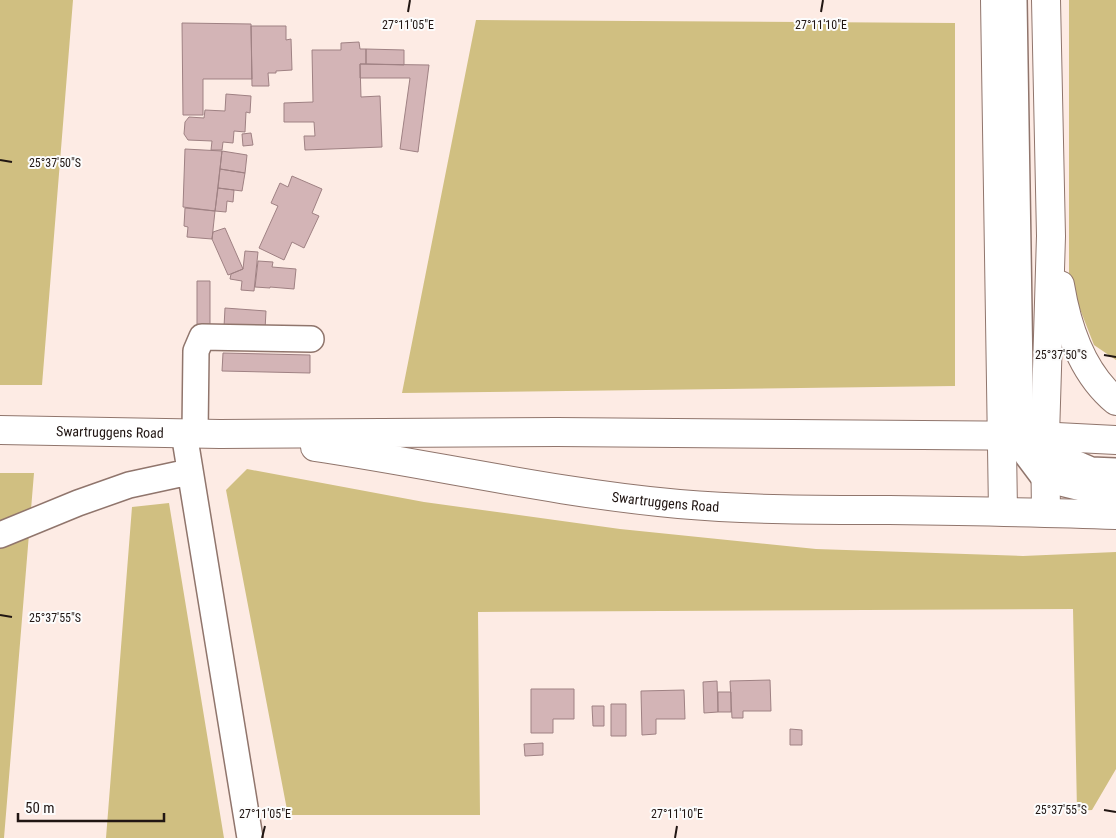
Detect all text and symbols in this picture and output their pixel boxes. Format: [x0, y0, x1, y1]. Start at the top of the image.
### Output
text: 27°11'05"E [382, 18, 434, 32]
text: 27°11'10"E [795, 18, 847, 32]
text: 25°37'50"S [29, 156, 81, 170]
text: 25°37'50"S [1035, 348, 1087, 362]
street label: Swartruggens Road [56, 423, 164, 441]
street label: Swartruggens Road [611, 489, 720, 515]
text: 25°37'55"S [29, 611, 81, 625]
scale bar [18, 790, 164, 822]
text: 50 m [25, 799, 55, 817]
text: 25°37'55"S [1035, 803, 1087, 817]
text: 27°11'05"E [239, 807, 291, 821]
text: 27°11'10"E [651, 807, 703, 821]

